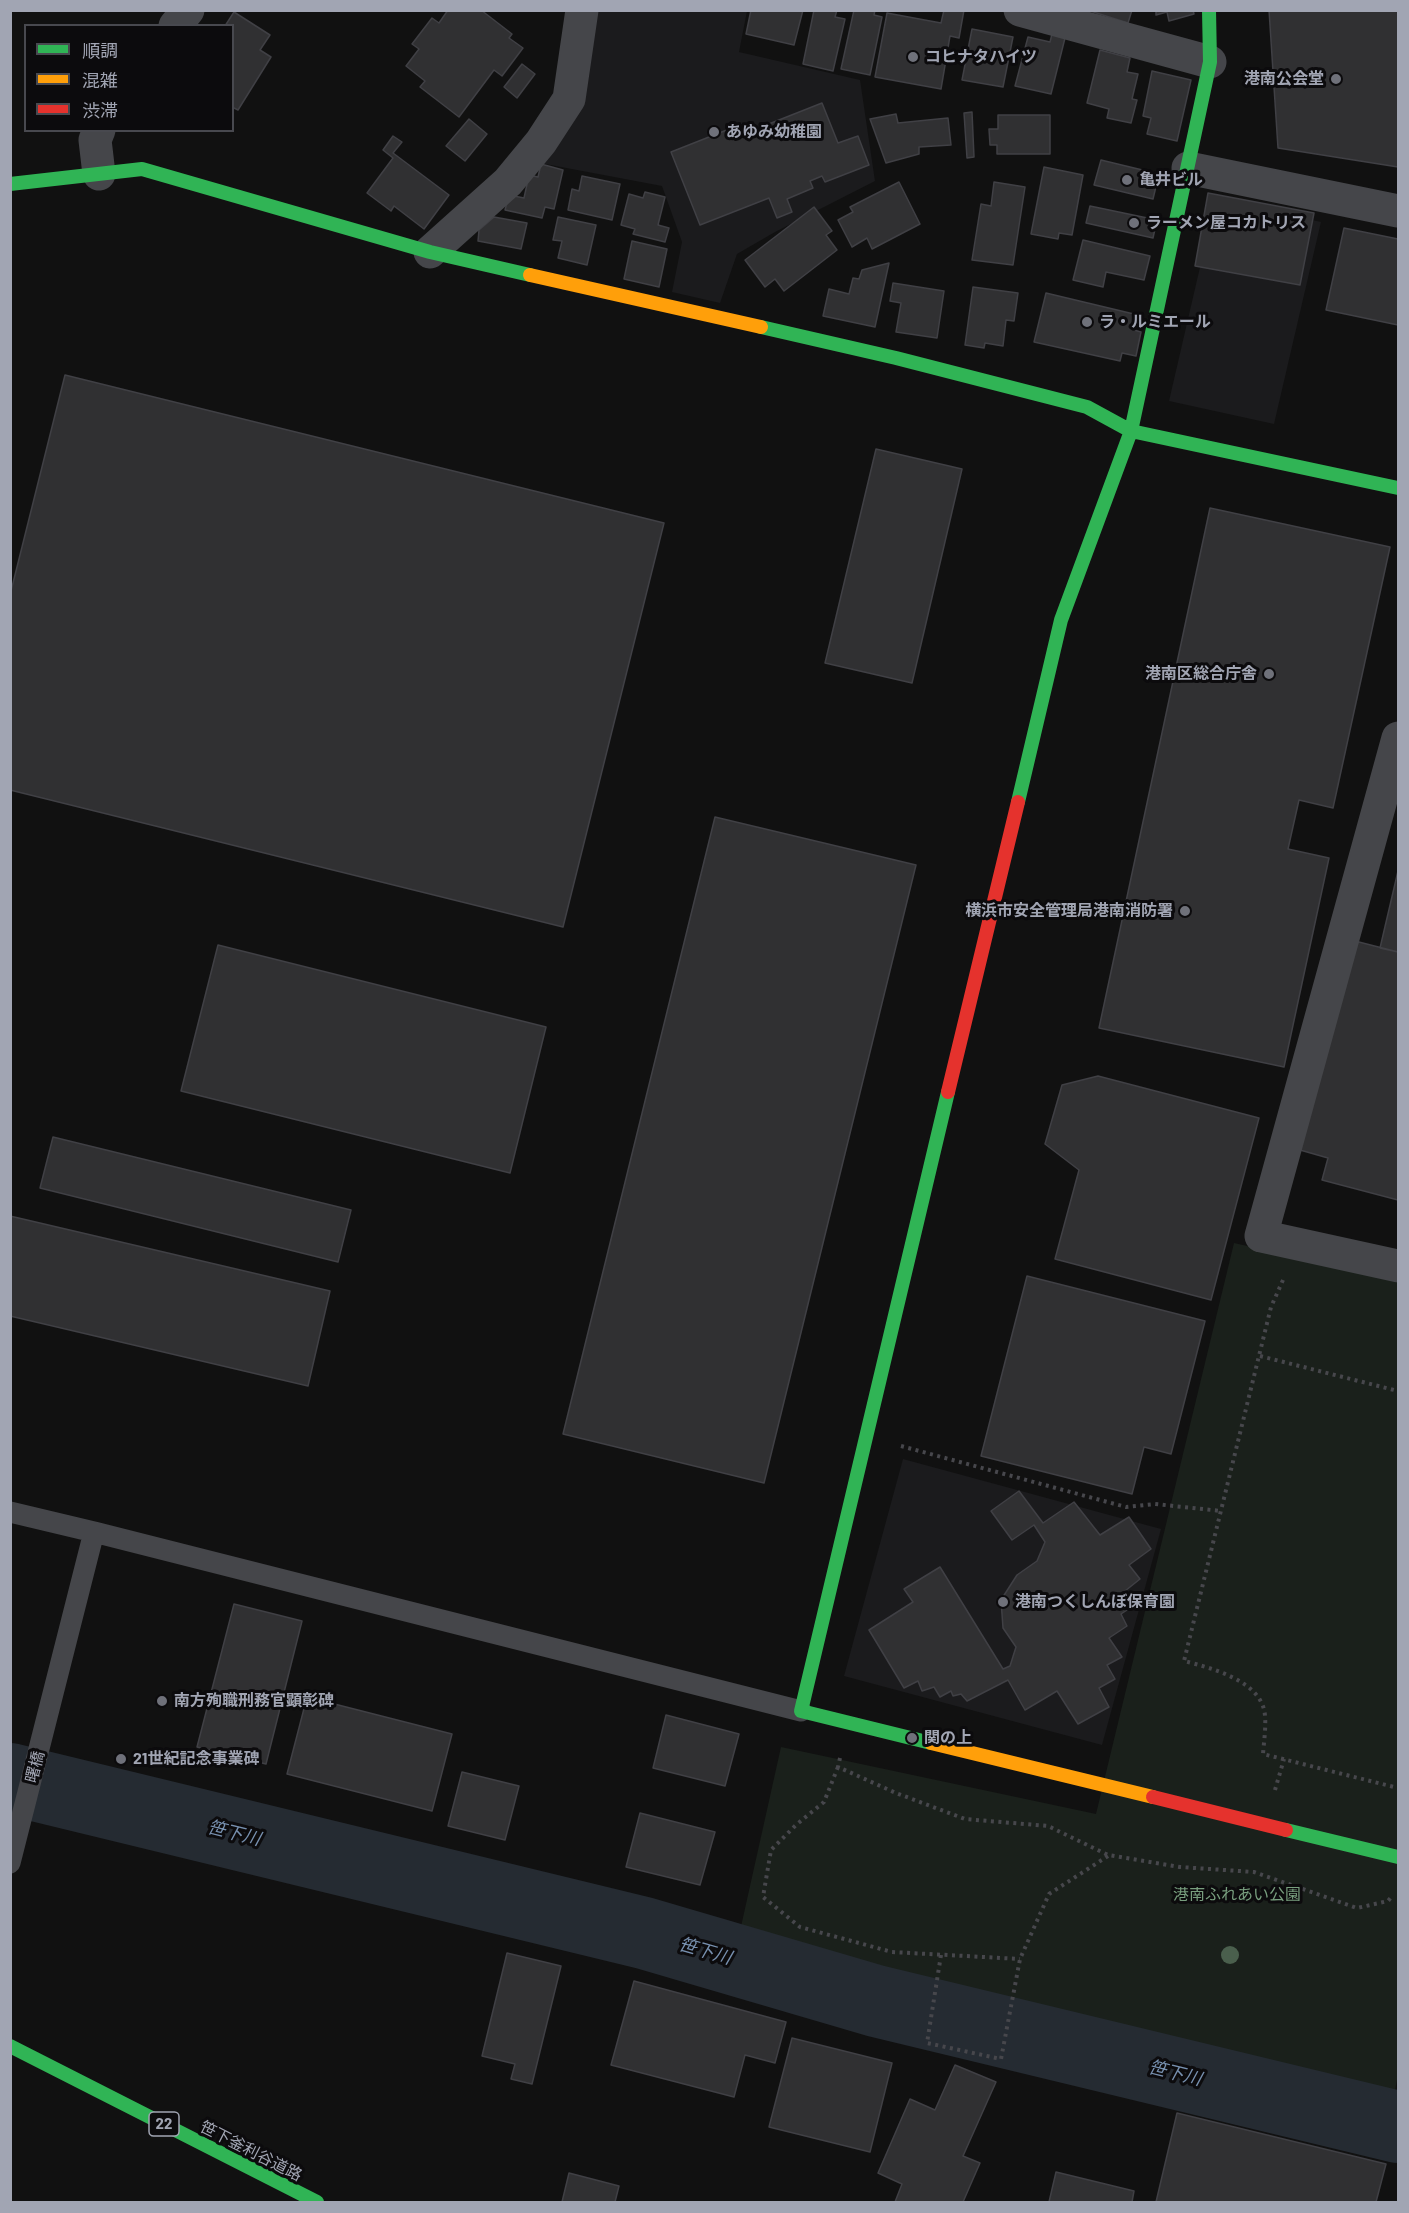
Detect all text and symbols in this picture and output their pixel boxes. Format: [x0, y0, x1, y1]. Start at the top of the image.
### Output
legend [24, 24, 234, 132]
text: 順調 [82, 39, 118, 61]
place label: コヒナタハイツ [925, 47, 1037, 67]
marker: コヒナタハイツ [906, 50, 920, 64]
text: 混雑 [82, 69, 118, 91]
place label: 港南公会堂 [1244, 69, 1324, 89]
marker: 港南公会堂 [1329, 72, 1343, 86]
text: 渋滞 [82, 99, 118, 121]
place label: あゆみ幼稚園 [726, 122, 822, 142]
marker: あゆみ幼稚園 [707, 125, 721, 139]
place label: 亀井ビル [1139, 170, 1203, 190]
marker: 亀井ビル [1120, 173, 1134, 187]
place label: ラーメン屋コカトリス [1146, 213, 1306, 233]
marker: ラーメン屋コカトリス [1127, 216, 1141, 230]
place label: ラ・ルミエール [1099, 312, 1211, 332]
marker: ラ・ルミエール [1080, 315, 1094, 329]
place label: 港南区総合庁舎 [1145, 664, 1257, 684]
marker: 港南区総合庁舎 [1262, 667, 1276, 681]
place label: 横浜市安全管理局港南消防署 [965, 901, 1173, 921]
marker: 横浜市安全管理局港南消防署 [1178, 904, 1192, 918]
place label: 港南つくしんぼ保育園 [1015, 1592, 1175, 1612]
marker: 港南つくしんぼ保育園 [996, 1595, 1010, 1609]
place label: 南方殉職刑務官顕彰碑 [174, 1691, 334, 1711]
marker: 南方殉職刑務官顕彰碑 [155, 1694, 169, 1708]
place label: 関の上 [924, 1728, 972, 1748]
marker: 関の上 [905, 1731, 919, 1745]
street label: 曙橋 [22, 1749, 48, 1785]
place label: 21世紀記念事業碑 [133, 1749, 260, 1769]
marker: 21世紀記念事業碑 [114, 1752, 128, 1766]
water label: 笹下川 [205, 1816, 263, 1850]
park label: 港南ふれあい公園 [1173, 1885, 1301, 1905]
water label: 笹下川 [676, 1933, 734, 1969]
water label: 笹下川 [1146, 2056, 1204, 2090]
road number: 22 [149, 2112, 179, 2136]
street label: 笹下釜利谷道路 [197, 2117, 305, 2185]

